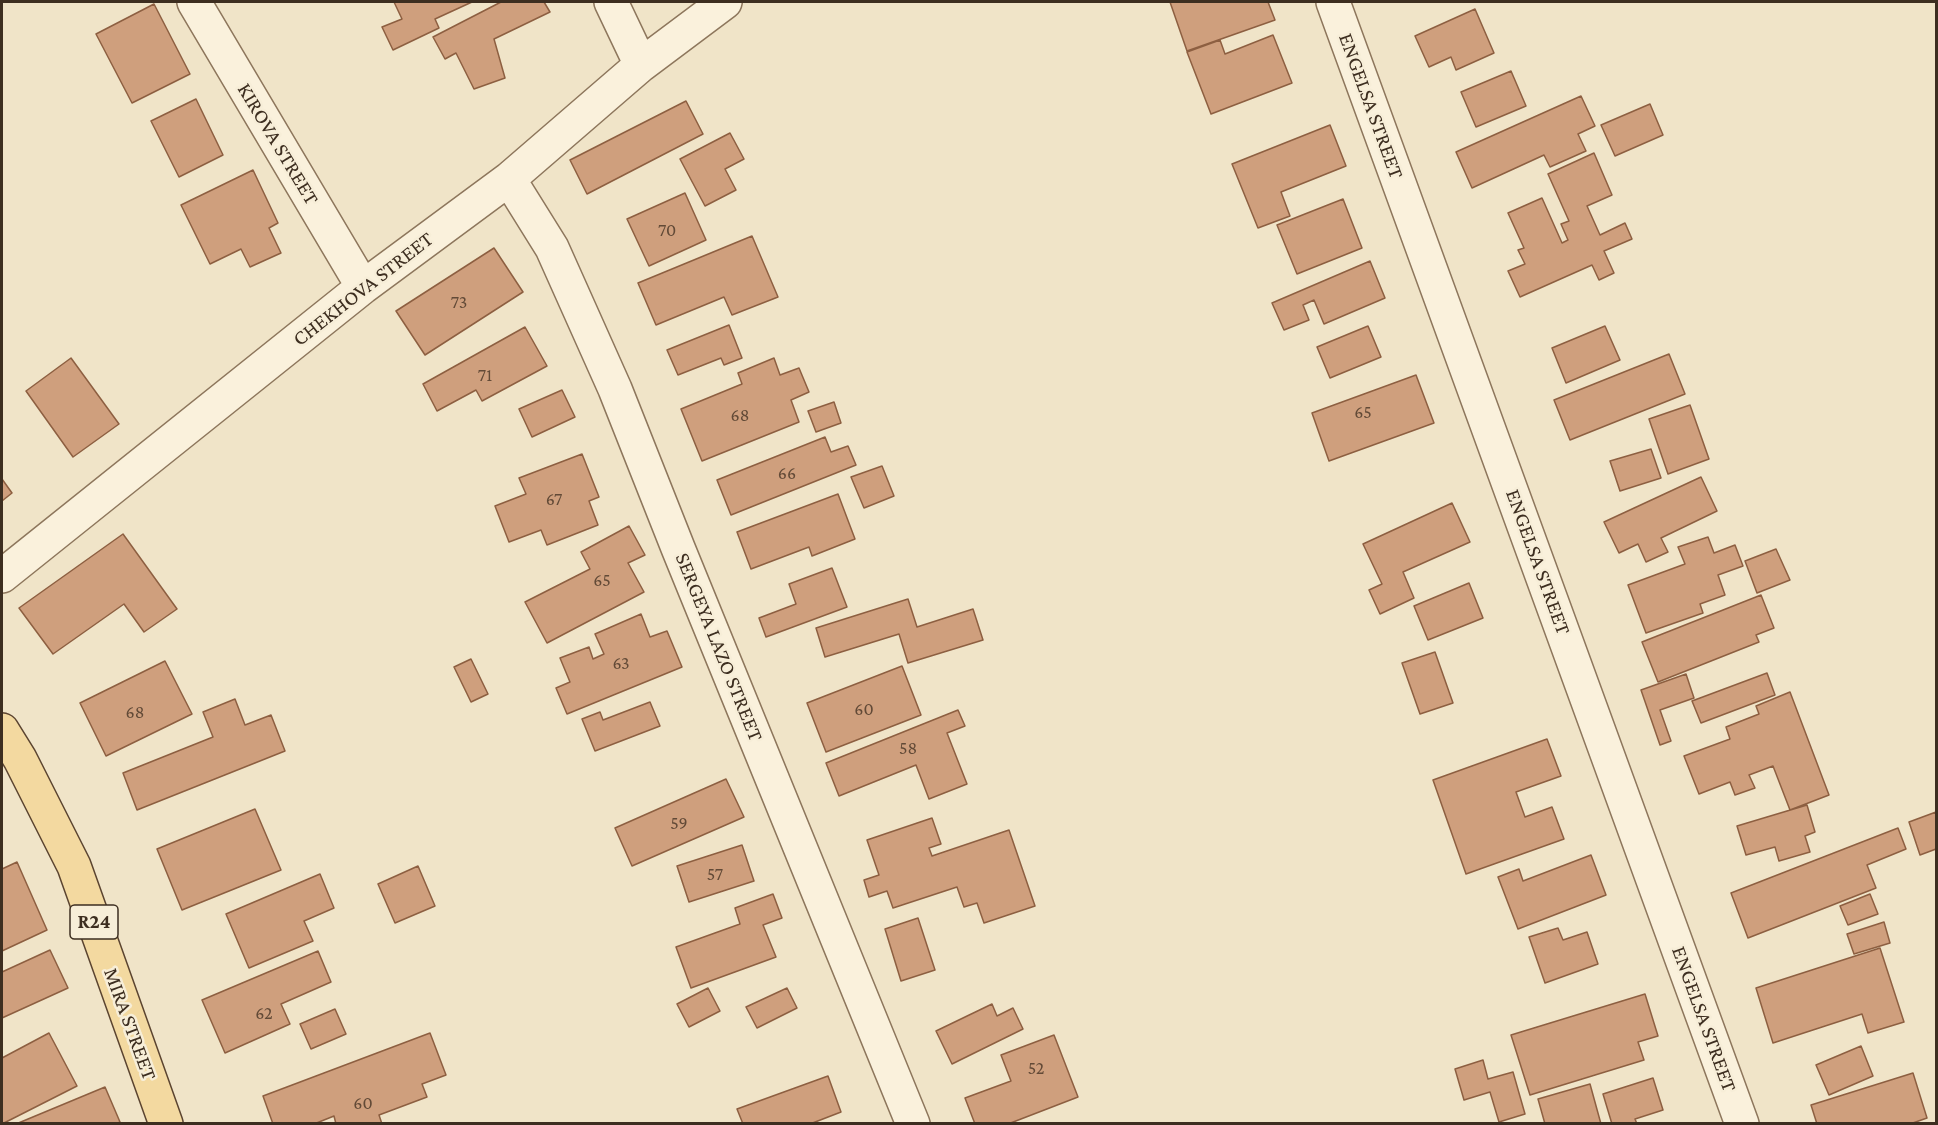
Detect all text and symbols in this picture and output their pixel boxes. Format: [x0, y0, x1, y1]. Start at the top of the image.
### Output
street label: ENGELSA STREET [1333, 30, 1409, 182]
street label: KIROVA STREET [232, 79, 324, 209]
house number: 70 [658, 219, 676, 241]
street label: CHEKHOVA STREET [288, 226, 438, 352]
house number: 73 [451, 291, 467, 313]
house number: 71 [478, 364, 492, 386]
house number: 65 [1354, 401, 1372, 423]
house number: 68 [731, 404, 749, 426]
house number: 66 [778, 462, 796, 484]
street label: ENGELSA STREET [1500, 486, 1576, 638]
house number: 67 [546, 488, 562, 510]
street label: SERGEYA LAZO STREET [670, 549, 768, 745]
house number: 65 [593, 569, 611, 591]
house number: 63 [612, 652, 630, 674]
house number: 60 [854, 698, 874, 720]
house number: 68 [126, 701, 144, 723]
house number: 58 [899, 737, 917, 759]
house number: 59 [670, 812, 688, 834]
house number: 57 [707, 863, 723, 885]
road number: R24 [70, 905, 118, 939]
street label: ENGELSA STREET [1666, 943, 1742, 1095]
street label: MIRA STREET [98, 964, 162, 1084]
house number: 62 [255, 1002, 273, 1024]
house number: 52 [1028, 1057, 1044, 1079]
house number: 60 [353, 1092, 373, 1114]

